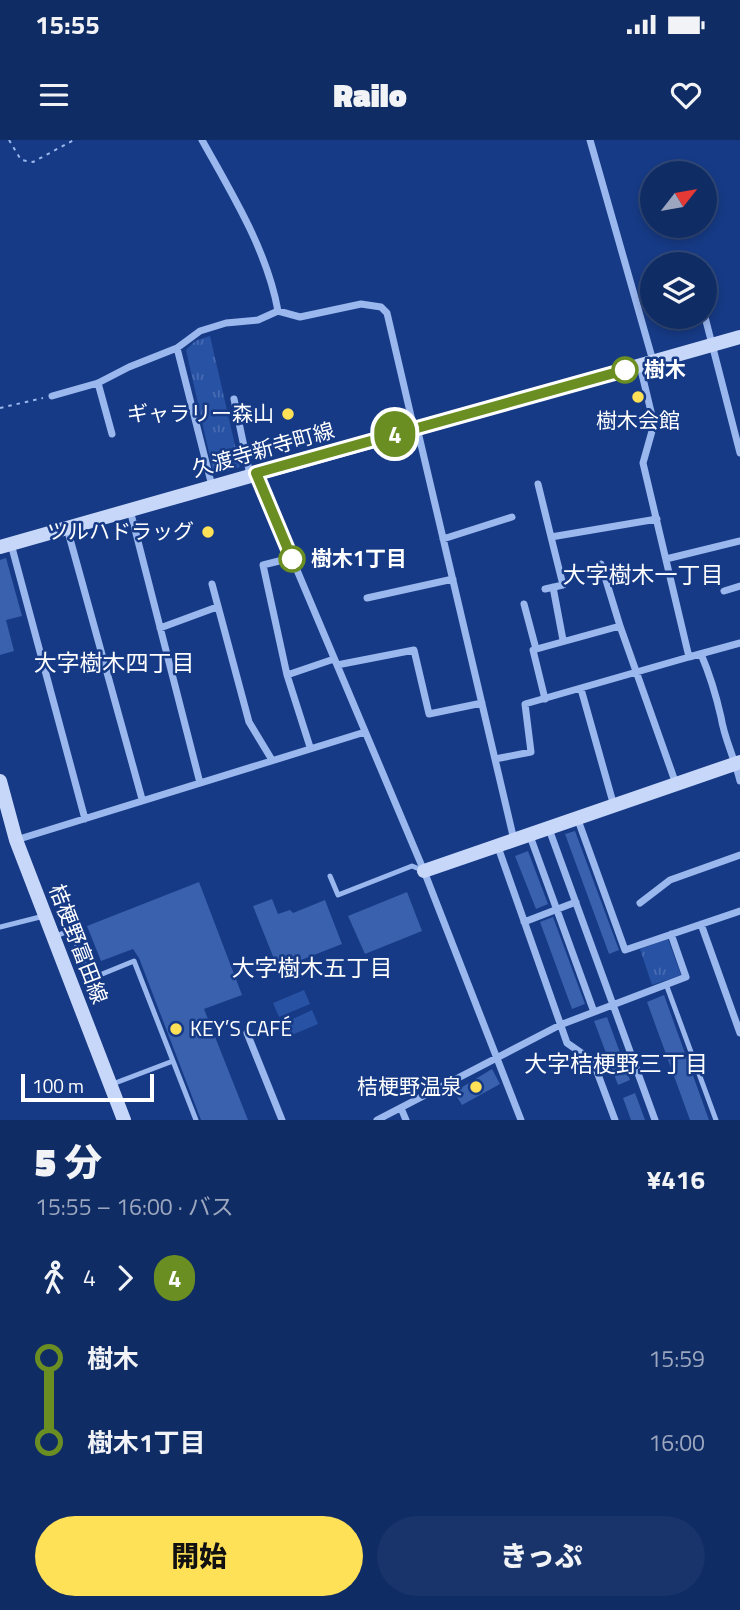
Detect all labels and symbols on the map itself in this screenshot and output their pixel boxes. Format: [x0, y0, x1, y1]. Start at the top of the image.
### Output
north arrow [640, 161, 718, 238]
place label: 樹木 [644, 353, 686, 385]
marker: 樹木 [612, 357, 638, 383]
marker: 樹木会館 [630, 389, 646, 405]
place label: ギャラリー森山 [127, 397, 274, 429]
place label: 樹木会館 [596, 404, 680, 436]
marker: ギャラリー森山 [280, 406, 296, 422]
line badge: 4 [372, 411, 418, 457]
street label: 久渡寺新寺町線 [188, 413, 338, 485]
place label: ツルハドラッグ [47, 515, 194, 547]
marker: ツルハドラッグ [200, 524, 216, 540]
place label: 樹木1丁目 [311, 542, 407, 574]
marker: 樹木1丁目 [279, 546, 305, 572]
district label: 大字樹木一丁目 [563, 557, 724, 592]
district label: 大字樹木四丁目 [34, 645, 195, 680]
street label: 桔梗野富田線 [41, 879, 116, 1008]
district label: 大字樹木五丁目 [232, 950, 393, 985]
place label: KEY’S CAFÉ [190, 1012, 292, 1044]
marker: KEY’S CAFÉ [168, 1021, 184, 1037]
district label: 大字桔梗野三丁目 [524, 1046, 708, 1081]
place label: 桔梗野温泉 [357, 1070, 462, 1102]
scale bar [21, 1071, 154, 1103]
marker: 桔梗野温泉 [468, 1079, 484, 1095]

